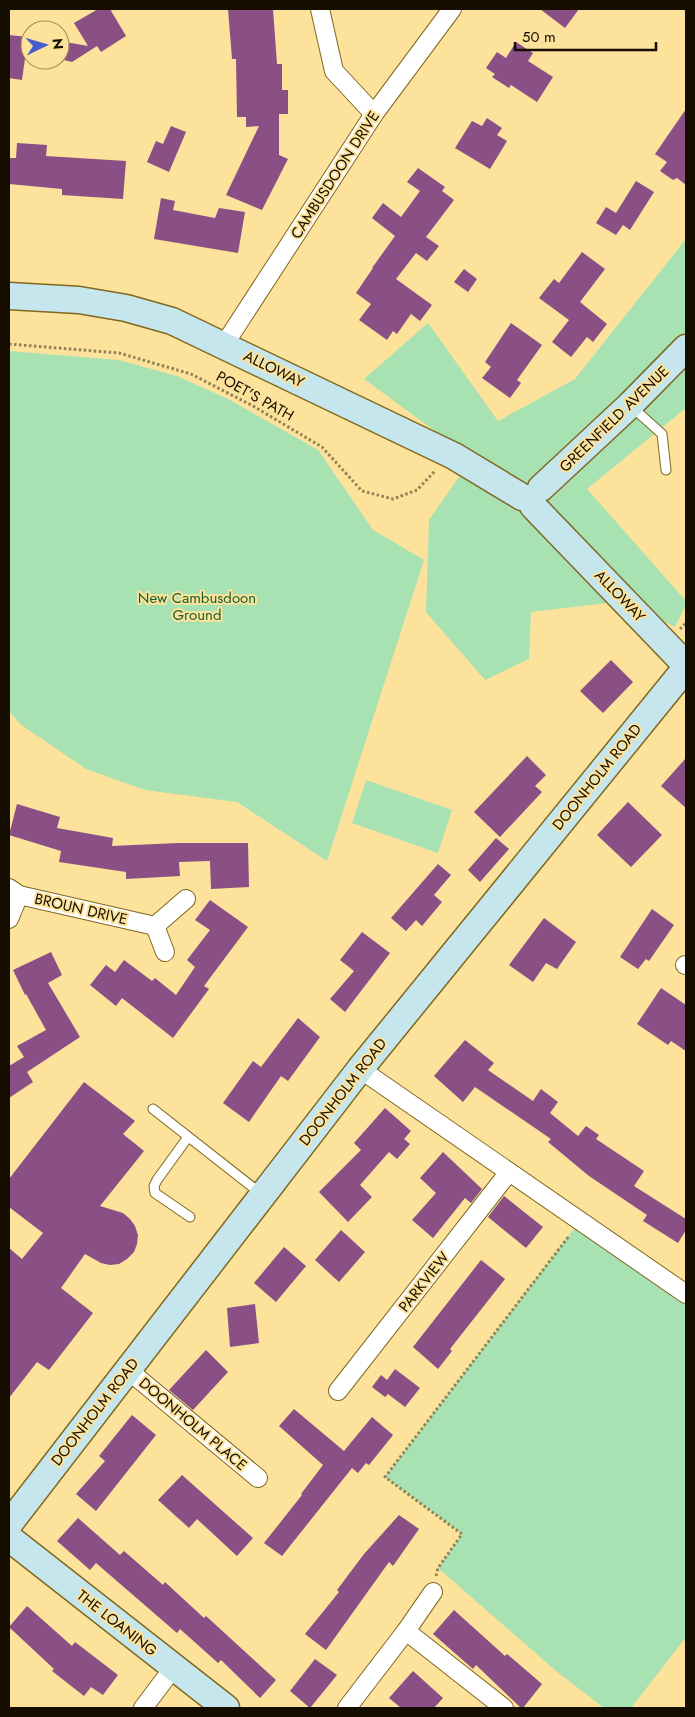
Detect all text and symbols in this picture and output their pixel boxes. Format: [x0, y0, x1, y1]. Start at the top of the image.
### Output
north arrow [20, 20, 70, 70]
scale bar [515, 20, 656, 52]
text: 50 m [522, 26, 556, 48]
text: N [48, 37, 68, 50]
street label: CAMBUSDOON DRIVE [285, 107, 385, 243]
street label: ALLOWAY [240, 345, 309, 393]
street label: GREENFIELD AVENUE [554, 361, 674, 477]
street label: POET'S PATH [212, 366, 298, 426]
street label: ALLOWAY [590, 565, 651, 627]
park label: New Cambusdoon Ground [138, 587, 256, 626]
street label: DOONHOLM ROAD [547, 719, 647, 835]
street label: BROUN DRIVE [32, 888, 130, 930]
street label: DOONHOLM ROAD [294, 1033, 392, 1151]
street label: PARKVIEW [393, 1247, 455, 1317]
street label: DOONHOLM ROAD [46, 1353, 144, 1471]
street label: DOONHOLM PLACE [134, 1372, 252, 1476]
street label: THE LOANING [72, 1585, 162, 1661]

